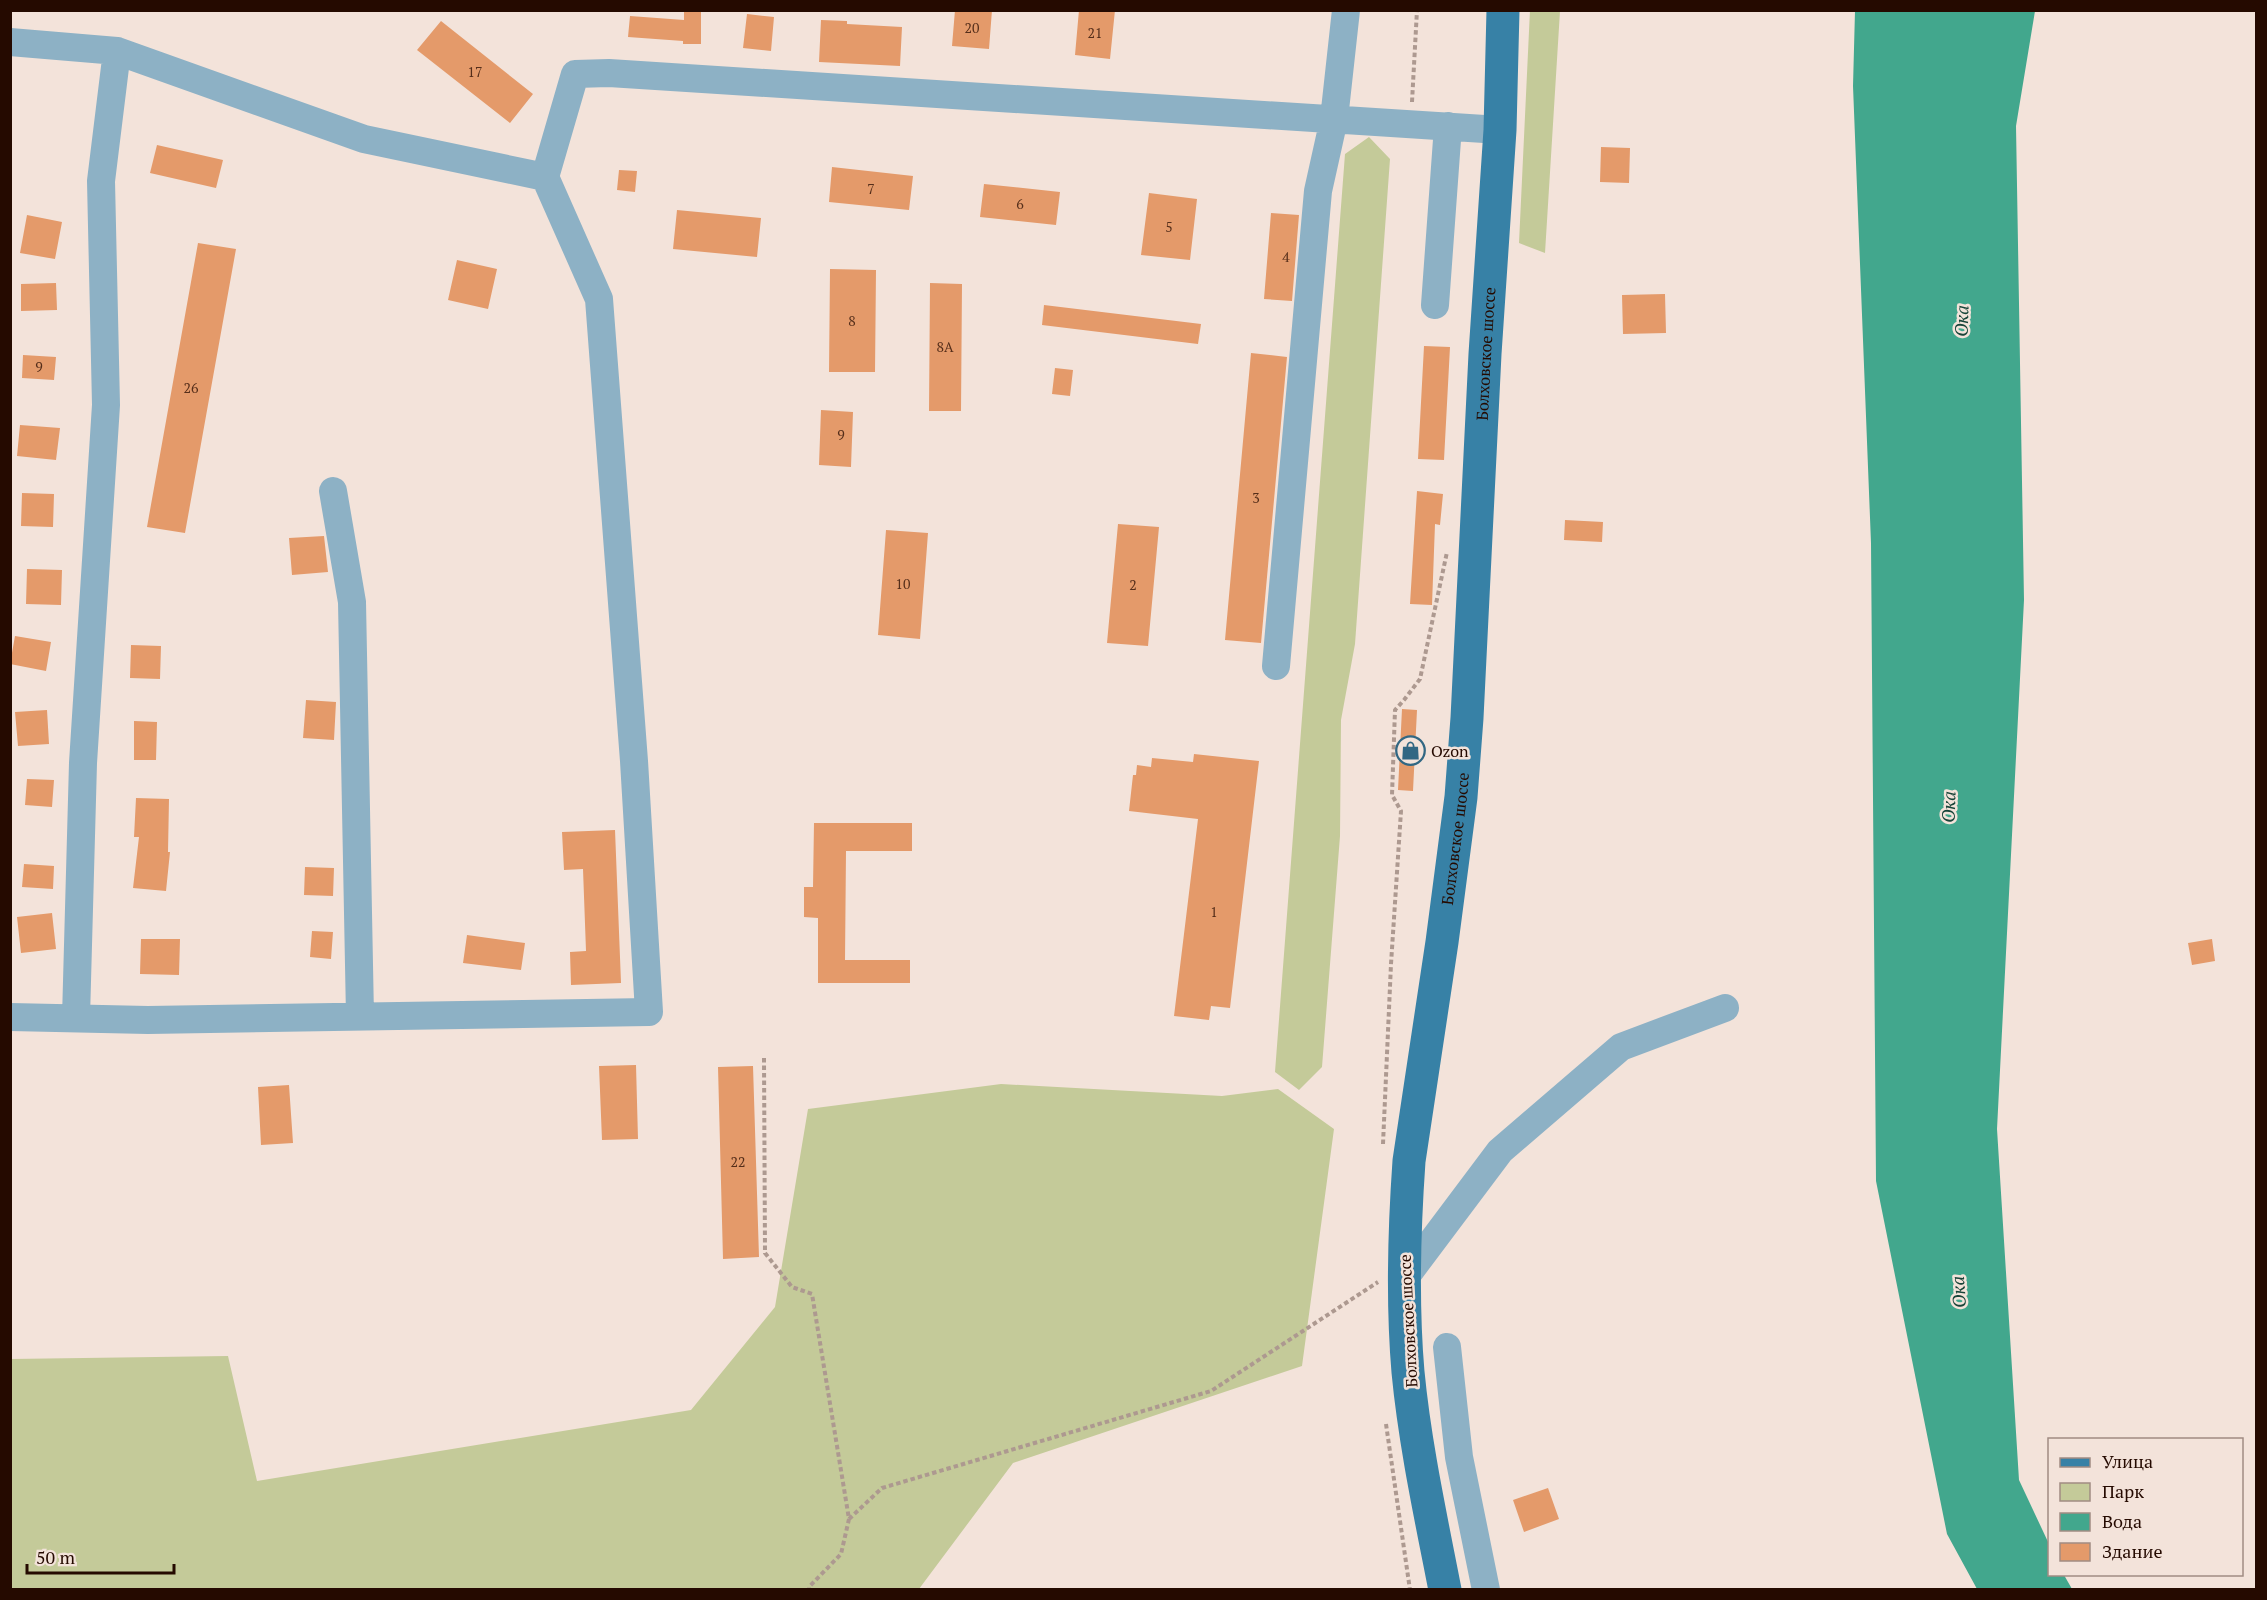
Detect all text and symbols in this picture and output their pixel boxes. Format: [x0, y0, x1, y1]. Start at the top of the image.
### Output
house number: 20 [965, 18, 979, 37]
house number: 21 [1088, 23, 1102, 42]
house number: 17 [468, 62, 482, 81]
house number: 7 [867, 179, 875, 198]
house number: 6 [1016, 194, 1024, 213]
house number: 5 [1165, 217, 1173, 236]
house number: 4 [1282, 247, 1290, 266]
street label: Болховское шоссе [1471, 286, 1500, 421]
water label: Ока [1948, 305, 1974, 337]
house number: 8 [848, 311, 856, 330]
house number: 8А [936, 337, 954, 356]
house number: 9 [35, 357, 43, 376]
house number: 26 [184, 378, 199, 397]
house number: 9 [837, 425, 845, 444]
house number: 3 [1252, 488, 1260, 507]
house number: 10 [896, 574, 910, 593]
house number: 2 [1129, 575, 1137, 594]
shop icon: Ozon [1394, 735, 1426, 767]
place label: Ozon [1431, 740, 1469, 762]
street label: Болховское шоссе [1436, 772, 1474, 906]
water label: Ока [1935, 791, 1961, 823]
house number: 1 [1210, 902, 1218, 921]
house number: 22 [731, 1152, 745, 1171]
street label: Болховское шоссе [1394, 1254, 1422, 1388]
water label: Ока [1945, 1275, 1971, 1309]
legend [2048, 1438, 2243, 1576]
text: Улица [2102, 1449, 2153, 1473]
text: Парк [2102, 1479, 2144, 1503]
text: Вода [2102, 1509, 2142, 1533]
scale bar [27, 1537, 174, 1575]
text: Здание [2102, 1539, 2162, 1563]
text: 50 m [36, 1545, 76, 1569]

